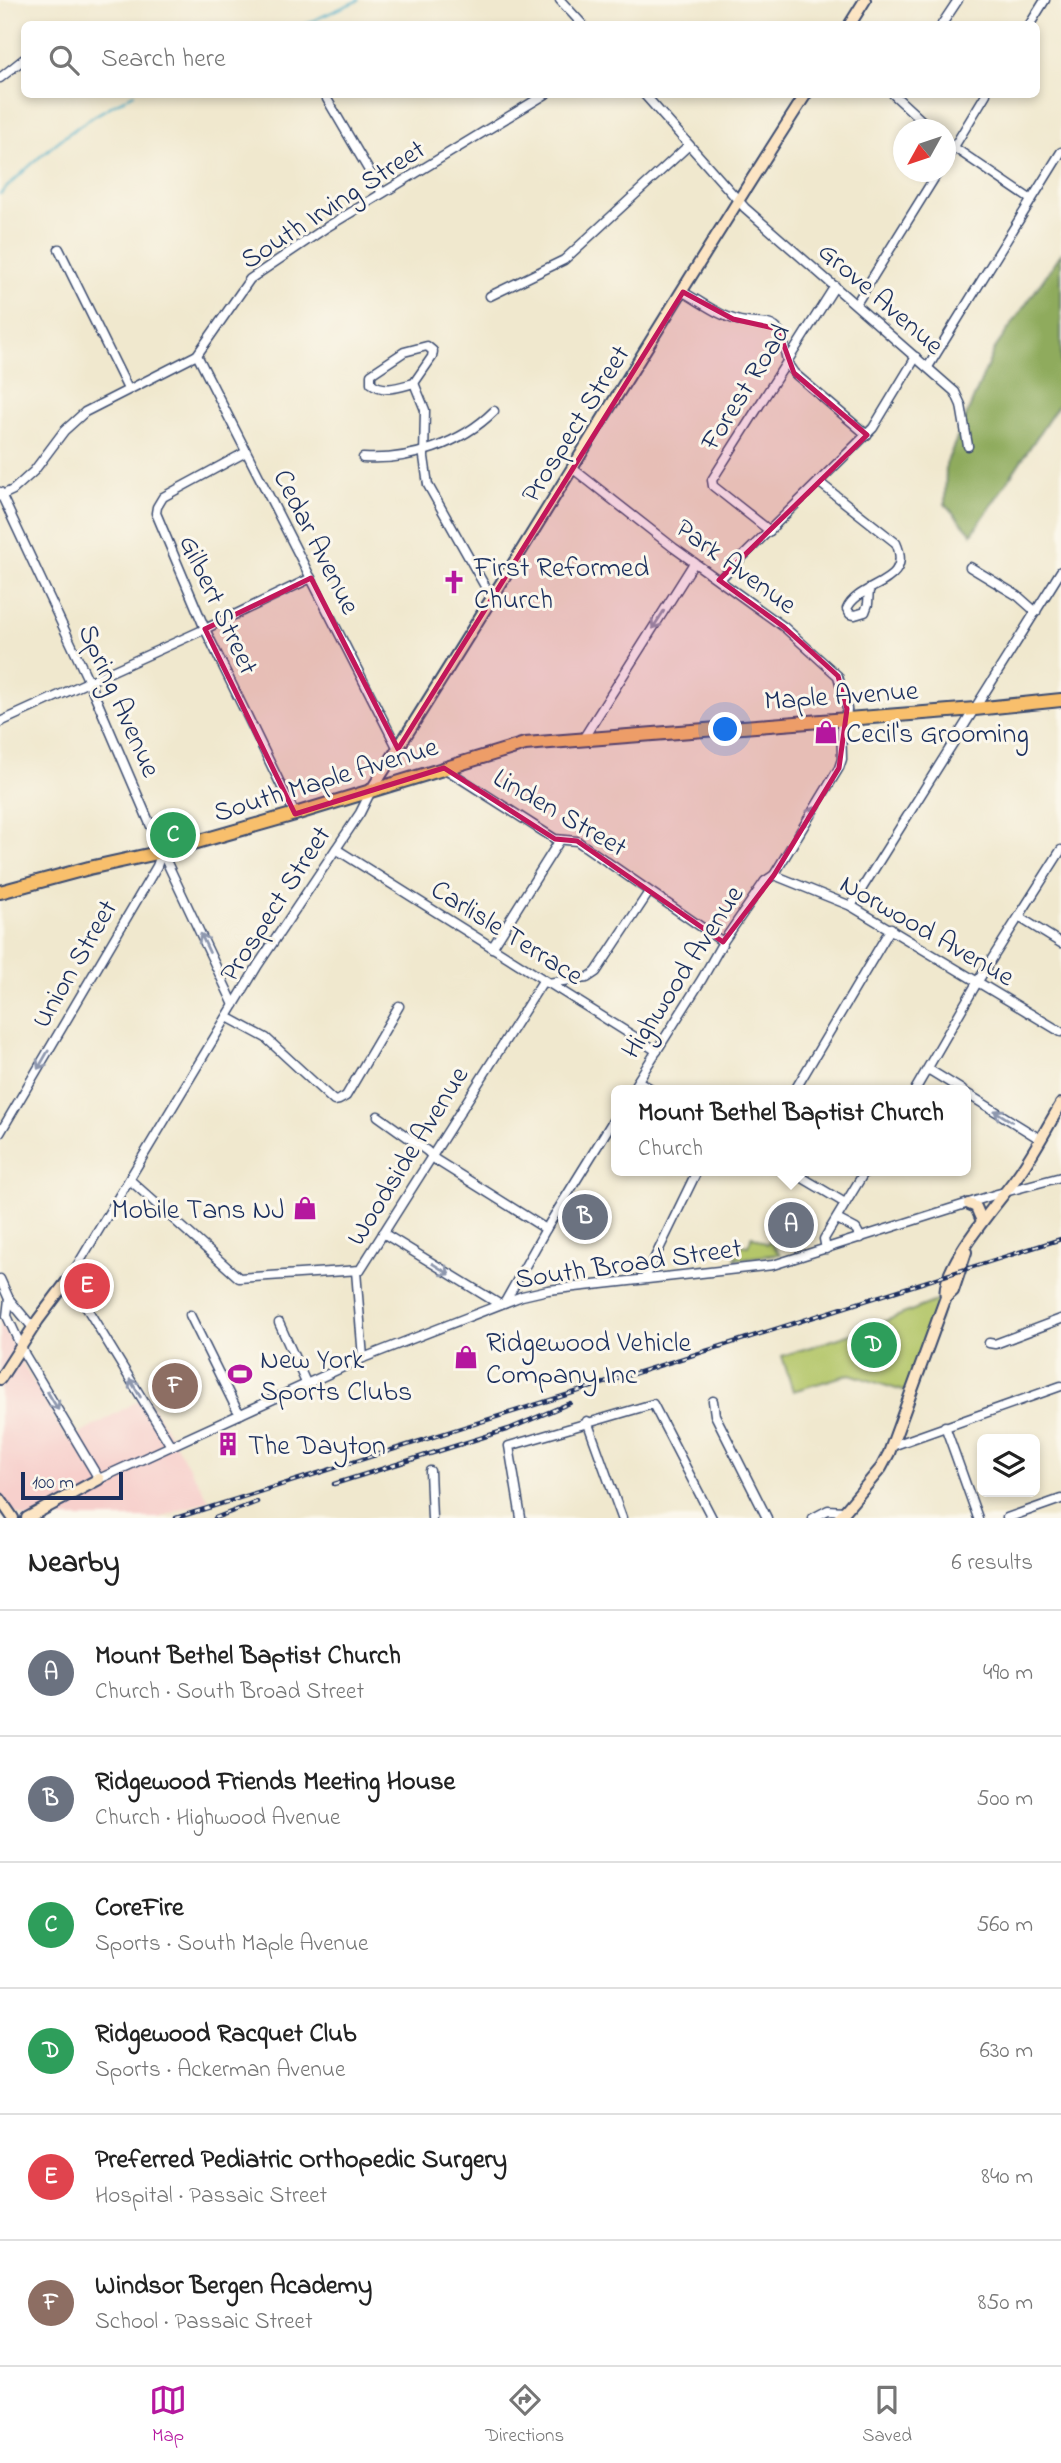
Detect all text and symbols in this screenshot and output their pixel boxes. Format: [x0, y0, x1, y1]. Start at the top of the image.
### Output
search box [21, 21, 1040, 98]
icon: search [45, 41, 83, 79]
text: Search here [101, 41, 226, 79]
north arrow [893, 119, 956, 182]
street label: South Irving Street [233, 131, 434, 281]
street label: Grove Avenue [807, 233, 952, 366]
street label: Forest Road [691, 316, 802, 460]
street label: Prospect Street [512, 338, 642, 512]
street label: Cedar Avenue [261, 463, 369, 623]
street label: Park Avenue [666, 510, 805, 626]
street label: Gilbert Street [166, 529, 267, 682]
place label: First Reformed Church [473, 549, 649, 622]
church icon: First Reformed Church [440, 568, 468, 596]
one-way arrow [651, 610, 665, 630]
street label: Spring Avenue [66, 618, 170, 785]
street label: Maple Avenue [763, 672, 920, 723]
your location [708, 712, 742, 746]
place label: Cecil's Grooming [846, 715, 1029, 756]
shop icon: Cecil's Grooming [812, 718, 840, 746]
street label: South Maple Avenue [209, 728, 444, 835]
street label: Linden Street [485, 759, 634, 869]
one-way arrow [803, 807, 817, 827]
pin: C [150, 809, 196, 861]
street label: Prospect Street [211, 819, 343, 991]
street label: Norwood Avenue [831, 865, 1022, 999]
street label: Carlisle Terrace [422, 871, 591, 998]
street label: Highwood Avenue [612, 878, 756, 1068]
street label: Union Street [23, 893, 129, 1037]
one-way arrow [198, 933, 211, 954]
one-way arrow [36, 1049, 50, 1069]
street label: Woodside Avenue [337, 1059, 481, 1255]
popup [611, 1085, 971, 1176]
text: Mount Bethel Baptist Church [638, 1095, 944, 1133]
one-way arrow [994, 1109, 1014, 1123]
text: Church [638, 1133, 703, 1166]
place label: Mobile Tans NJ [111, 1191, 285, 1232]
pin: B [562, 1191, 608, 1243]
shop icon: Mobile Tans NJ [291, 1194, 319, 1222]
pin: A [768, 1199, 814, 1251]
street label: South Broad Street [512, 1229, 745, 1302]
pin: E [64, 1260, 110, 1312]
one-way arrow [431, 1261, 450, 1276]
pin: D [851, 1319, 897, 1371]
place label: Ridgewood Vehicle Company Inc [486, 1324, 692, 1397]
place label: New York Sports Clubs [260, 1341, 412, 1414]
shop icon: Ridgewood Vehicle Company Inc [452, 1343, 480, 1371]
pin: F [152, 1360, 198, 1412]
sports icon: New York Sports Clubs [226, 1360, 254, 1388]
one-way arrow [128, 1379, 142, 1399]
one-way arrow [46, 1391, 60, 1411]
place label: The Dayton [248, 1427, 386, 1468]
building icon: The Dayton [214, 1430, 242, 1458]
map controls [977, 1434, 1040, 1497]
button: layers [977, 1434, 1040, 1497]
scale bar [21, 1469, 122, 1501]
text: 100 m [32, 1470, 74, 1497]
text: Nearby [28, 1542, 120, 1586]
text: 6 results [952, 1547, 1033, 1580]
text: Mount Bethel Baptist Church [95, 1638, 401, 1676]
text: A [44, 1657, 58, 1690]
text: 490 m [983, 1657, 1033, 1690]
text: Church · South Broad Street [95, 1676, 364, 1709]
text: Ridgewood Friends Meeting House [95, 1764, 455, 1802]
text: B [43, 1783, 59, 1816]
text: 500 m [976, 1783, 1033, 1816]
text: Church · Highwood Avenue [95, 1802, 340, 1835]
text: CoreFire [95, 1890, 184, 1928]
text: C [45, 1909, 57, 1942]
text: 560 m [976, 1909, 1033, 1942]
text: Sports · South Maple Avenue [95, 1928, 368, 1961]
text: Ridgewood Racquet Club [95, 2016, 357, 2054]
text: D [43, 2035, 59, 2068]
text: 630 m [980, 2035, 1033, 2068]
text: Sports · Ackerman Avenue [95, 2054, 345, 2087]
text: Preferred Pediatric Orthopedic Surgery [95, 2142, 507, 2180]
text: E [44, 2161, 58, 2194]
text: 840 m [981, 2161, 1033, 2194]
text: Hospital · Passaic Street [95, 2180, 327, 2213]
text: Windsor Bergen Academy [95, 2268, 372, 2306]
text: F [44, 2287, 58, 2320]
text: 850 m [978, 2287, 1033, 2320]
text: School · Passaic Street [95, 2306, 313, 2339]
tab: Map [149, 2381, 187, 2450]
tab: Directions [485, 2381, 564, 2450]
tab: Saved [862, 2381, 912, 2450]

